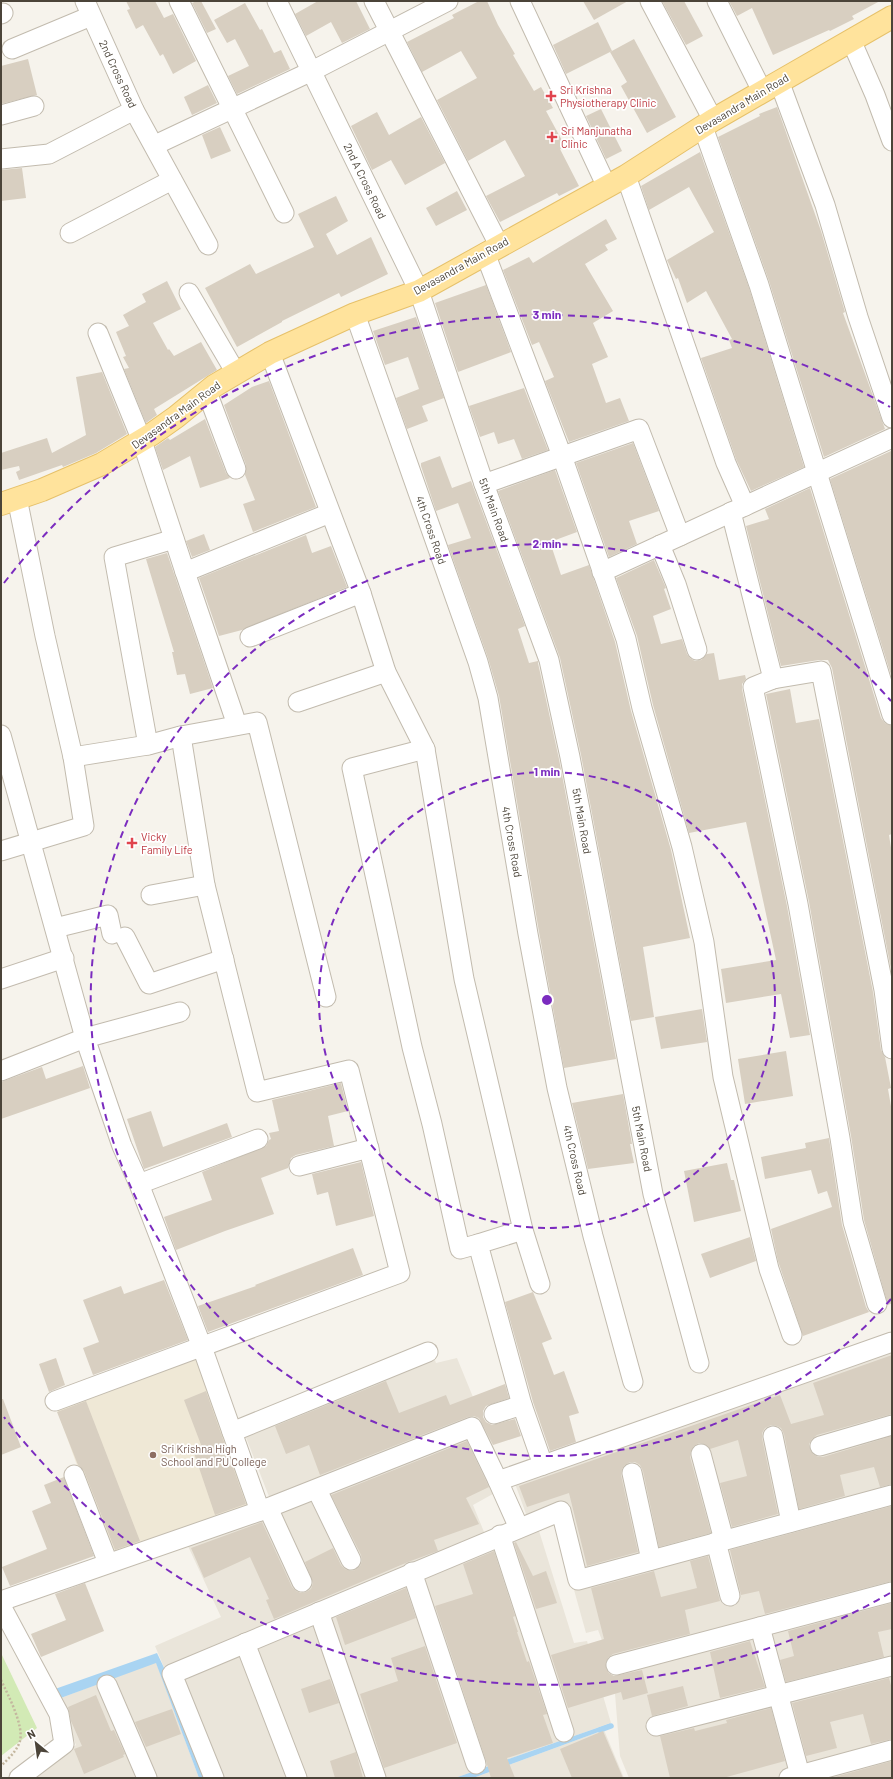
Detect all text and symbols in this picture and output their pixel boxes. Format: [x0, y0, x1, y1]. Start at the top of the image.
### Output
street label: 2nd Cross Road [97, 38, 140, 110]
street label: Devasandra Main Road [693, 71, 791, 137]
place label: Sri Krishna Physiotherapy Clinic [560, 83, 656, 109]
marker: Sri Krishna Physiotherapy Clinic [545, 90, 557, 102]
place label: Sri Manjunatha Clinic [561, 124, 632, 150]
marker: Sri Manjunatha Clinic [546, 131, 558, 143]
street label: 2nd A Cross Road [342, 141, 389, 221]
street label: Devasandra Main Road [411, 234, 511, 297]
text: 3 min [533, 307, 561, 321]
street label: Devasandra Main Road [129, 378, 223, 451]
street label: 5th Main Road [477, 476, 512, 543]
street label: 4th Cross Road [414, 494, 449, 566]
text: 2 min [533, 536, 561, 550]
text: 1 min [534, 764, 560, 778]
street label: 5th Main Road [570, 787, 595, 855]
street label: 4th Cross Road [500, 805, 525, 878]
place label: Vicky Family Life [141, 830, 193, 856]
marker: Vicky Family Life [126, 837, 138, 849]
centre of rings [540, 993, 554, 1007]
street label: 5th Main Road [630, 1105, 655, 1173]
street label: 4th Cross Road [561, 1123, 590, 1196]
place label: Sri Krishna High School and PU College [161, 1442, 267, 1468]
marker: Sri Krishna High School and PU College [148, 1450, 158, 1460]
north arrow [16, 1723, 56, 1763]
text: N [25, 1726, 37, 1741]

